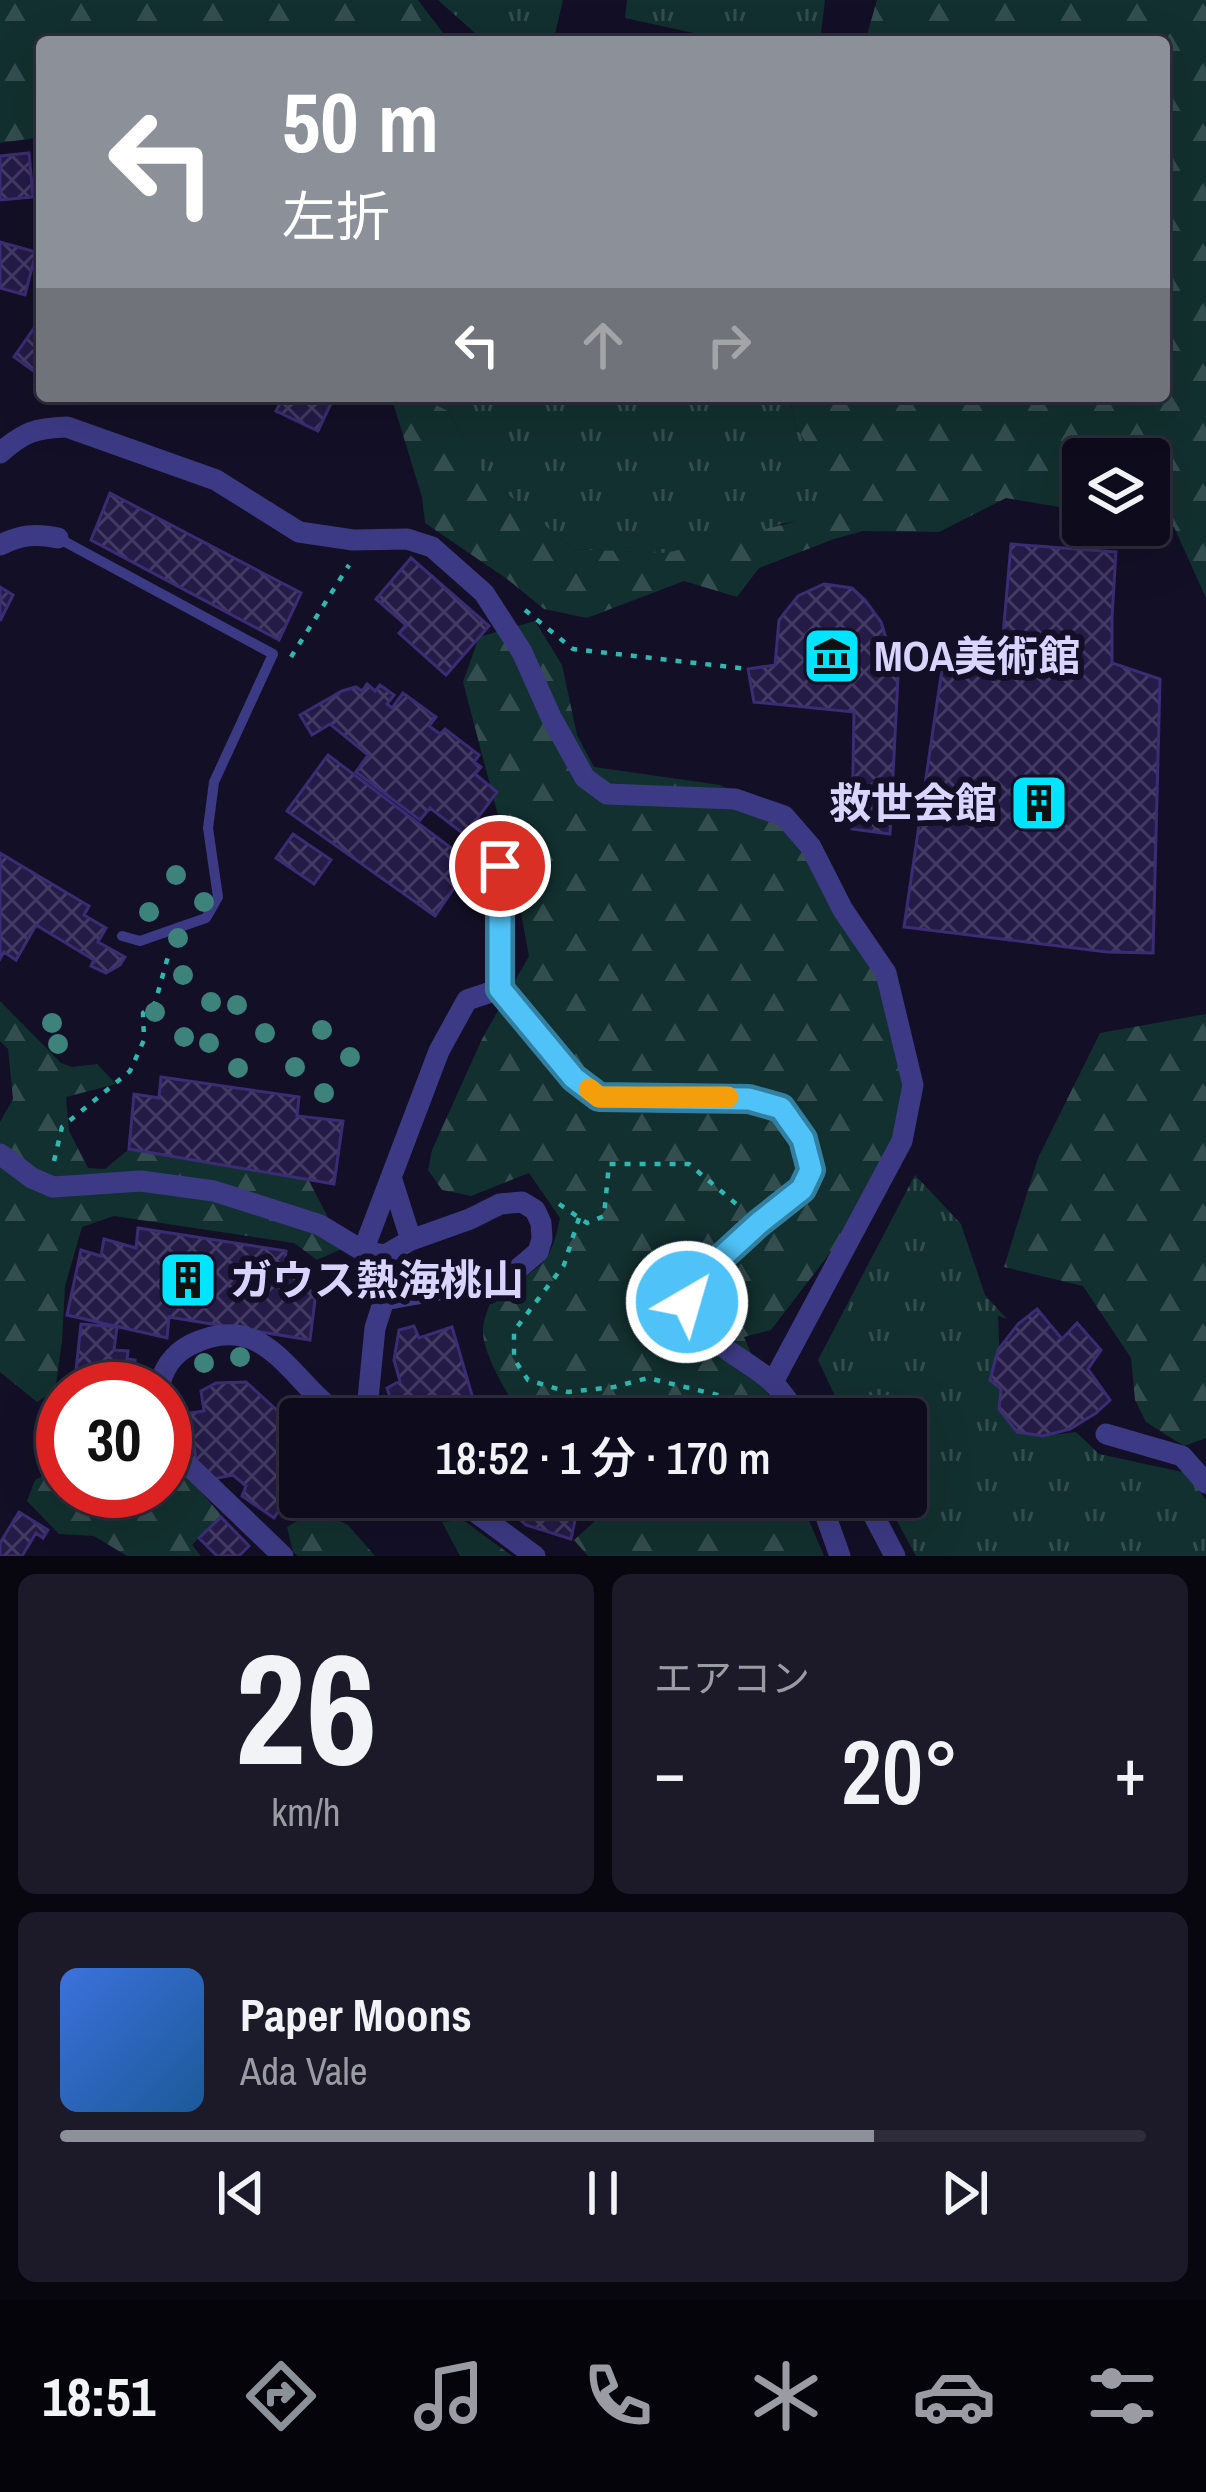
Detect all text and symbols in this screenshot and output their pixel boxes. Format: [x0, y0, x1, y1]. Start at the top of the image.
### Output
text: 50 m [282, 65, 439, 178]
icon: left [84, 84, 240, 240]
text: 左折 [282, 180, 390, 253]
icon: left [444, 312, 510, 378]
icon: ahead [570, 312, 636, 378]
icon: right [696, 312, 762, 378]
map controls [1062, 438, 1170, 546]
button: layers [1062, 438, 1170, 546]
museum icon: MOA美術館 [801, 625, 863, 687]
place label: MOA美術館 [874, 628, 1080, 684]
building icon: 救世会館 [1008, 772, 1070, 834]
place label: 救世会館 [829, 775, 997, 831]
pin [449, 815, 551, 917]
icon: arrive [467, 833, 533, 899]
position arrow [624, 1239, 750, 1365]
building icon: ガウス熱海桃山 [157, 1249, 219, 1311]
place label: ガウス熱海桃山 [230, 1252, 524, 1308]
speed limit sign: 30 [36, 1362, 192, 1518]
text: 18:52 · 1 分 · 170 m [436, 1427, 770, 1488]
text: 26 [235, 1603, 377, 1813]
text: エアコン [654, 1652, 810, 1704]
text: 20° [841, 1711, 959, 1832]
text: − [654, 1727, 686, 1816]
text: + [1114, 1727, 1146, 1816]
text: km/h [271, 1786, 341, 1838]
text: Paper Moons [240, 1984, 472, 2045]
text: Ada Vale [240, 2045, 367, 2097]
icon: previous [208, 2160, 274, 2226]
icon: pause [570, 2160, 636, 2226]
icon: next [932, 2160, 998, 2226]
icon: directions [239, 2354, 323, 2438]
icon: music [407, 2354, 491, 2438]
icon: phone [576, 2354, 660, 2438]
icon: climate [744, 2354, 828, 2438]
icon: car [912, 2354, 996, 2438]
icon: filters [1080, 2354, 1164, 2438]
text: 18:51 [42, 2360, 155, 2433]

